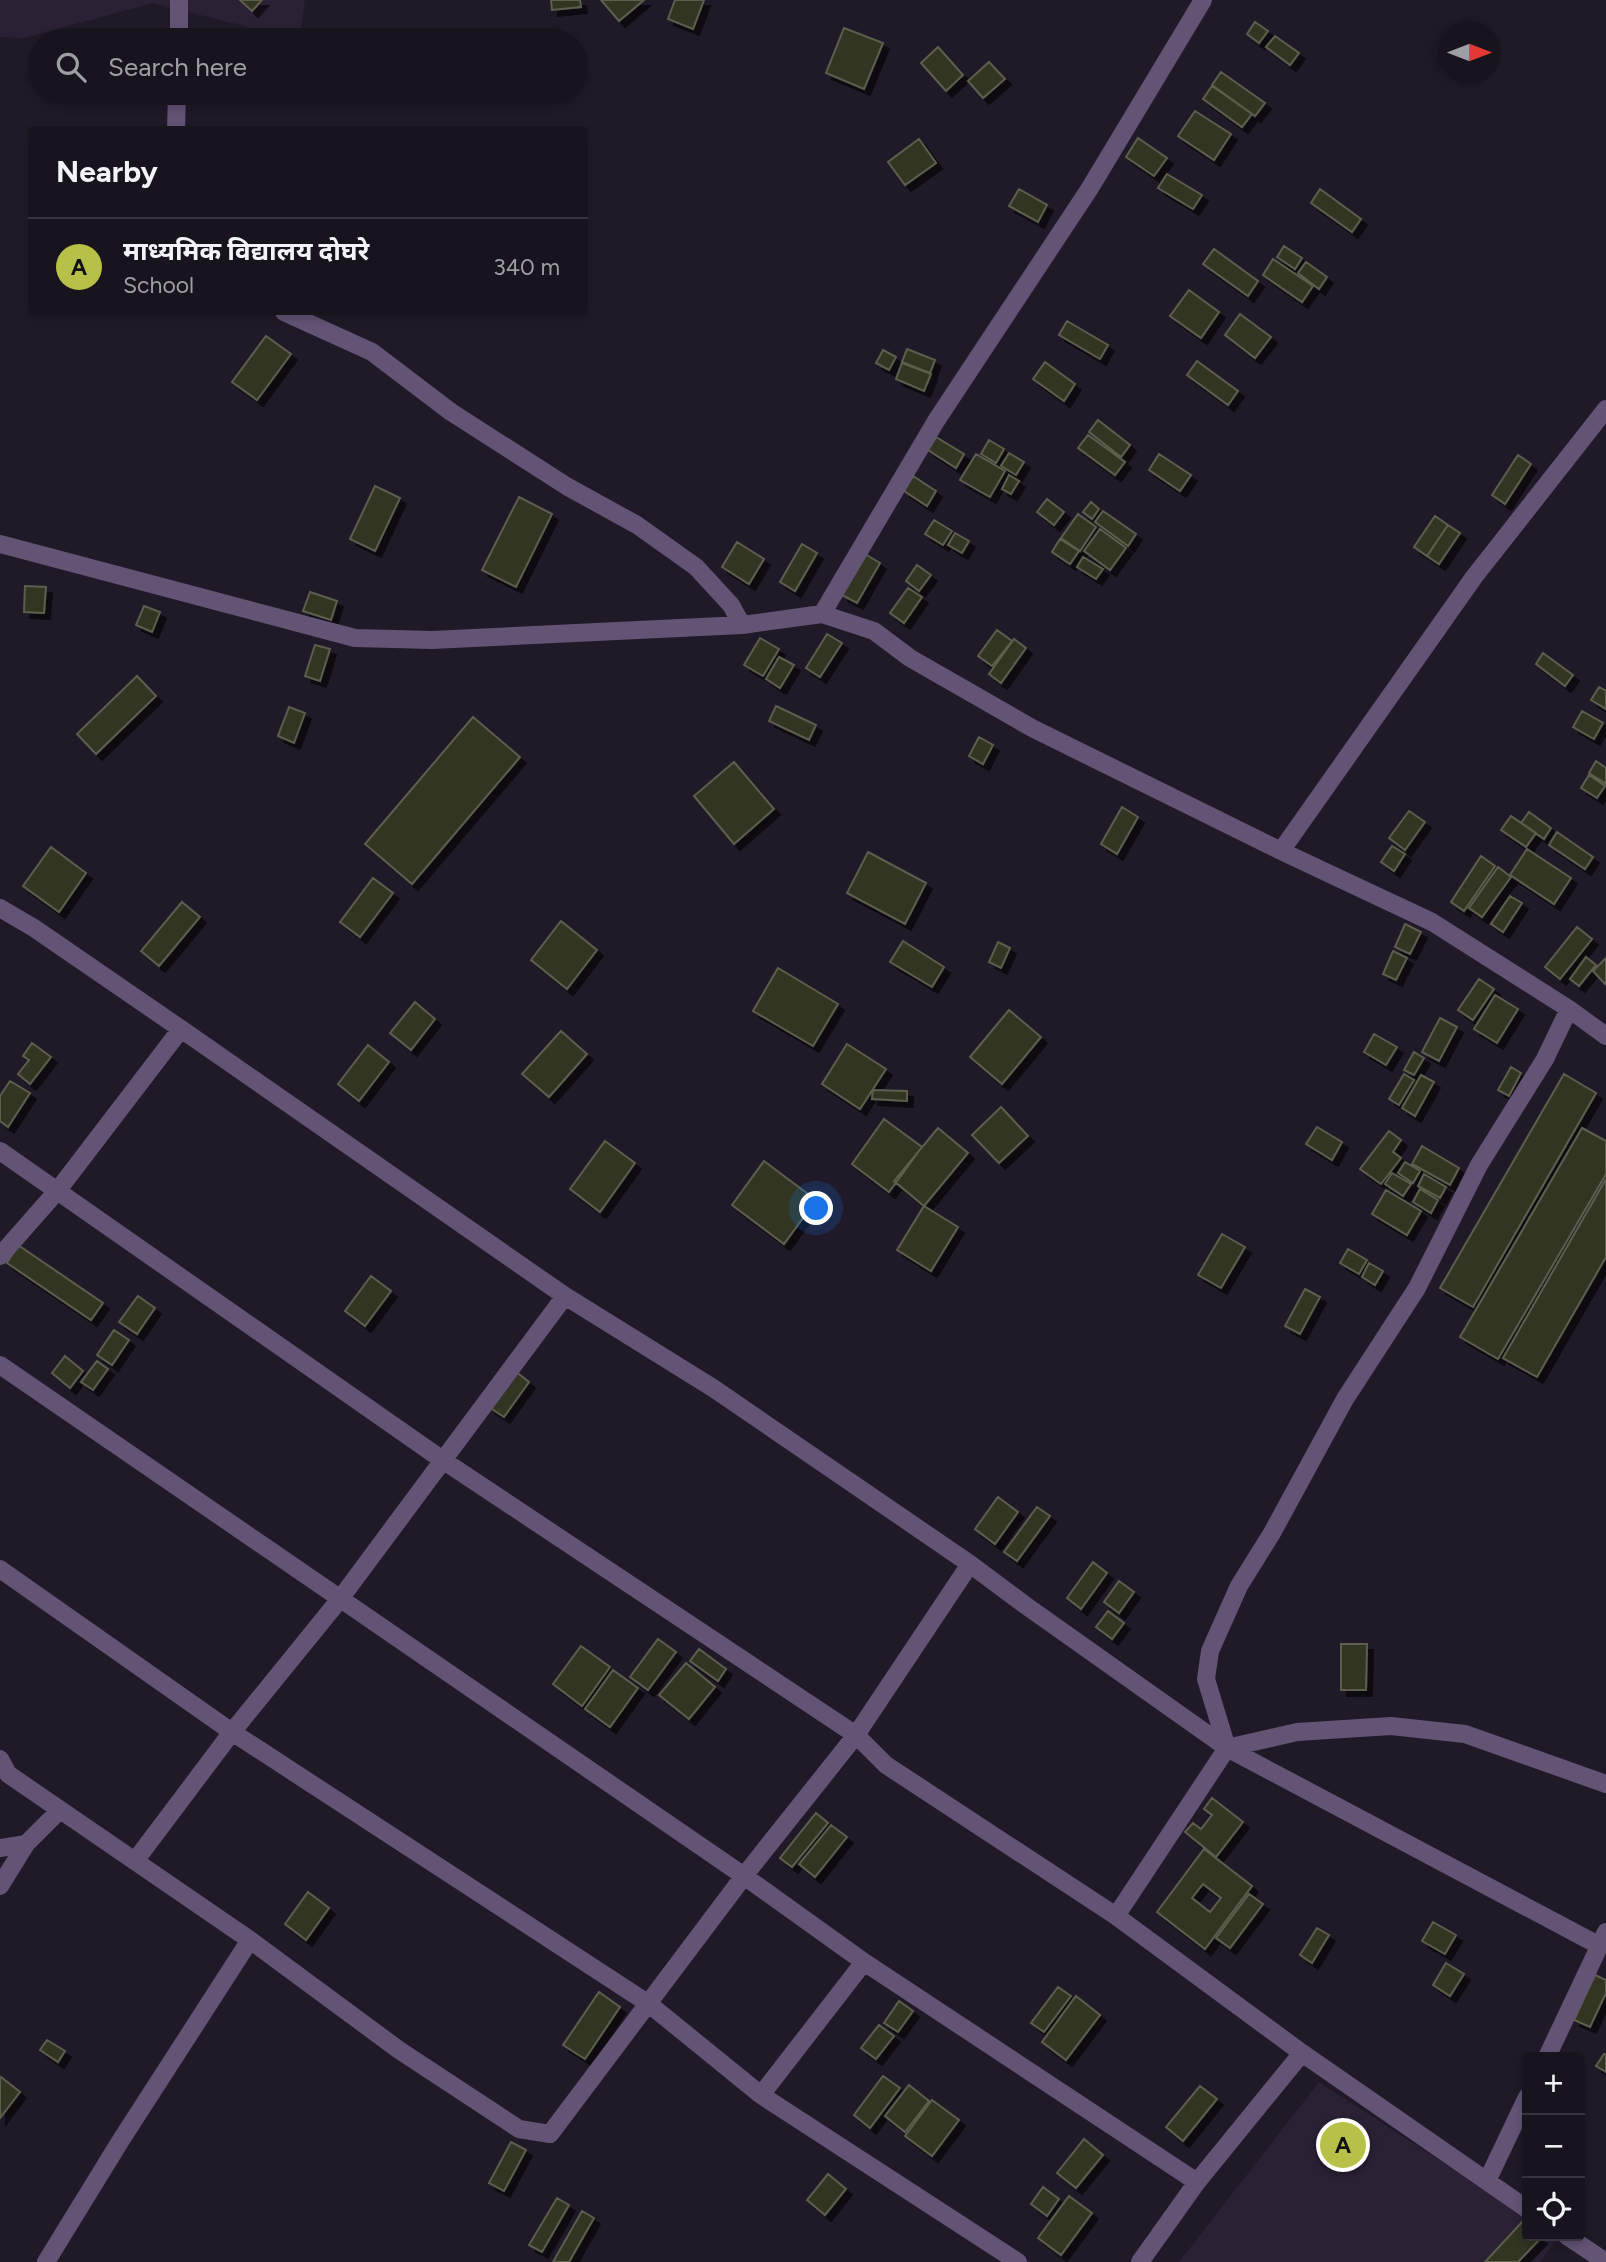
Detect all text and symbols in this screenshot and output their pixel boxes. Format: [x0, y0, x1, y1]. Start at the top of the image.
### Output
north arrow [1438, 21, 1501, 84]
search box [28, 28, 588, 105]
icon: search [52, 48, 90, 86]
text: Search here [108, 51, 247, 83]
text: Nearby [56, 153, 158, 190]
text: माध्यमिक विद्यालय दोघरे [123, 235, 369, 267]
text: A [71, 253, 87, 281]
text: 340 m [493, 253, 560, 281]
text: School [123, 271, 194, 299]
your location [799, 1191, 833, 1225]
map controls [1522, 2052, 1585, 2241]
button: + [1522, 2052, 1585, 2115]
button: − [1522, 2115, 1585, 2178]
pin: A [1320, 2119, 1366, 2171]
button: locate [1522, 2178, 1585, 2241]

